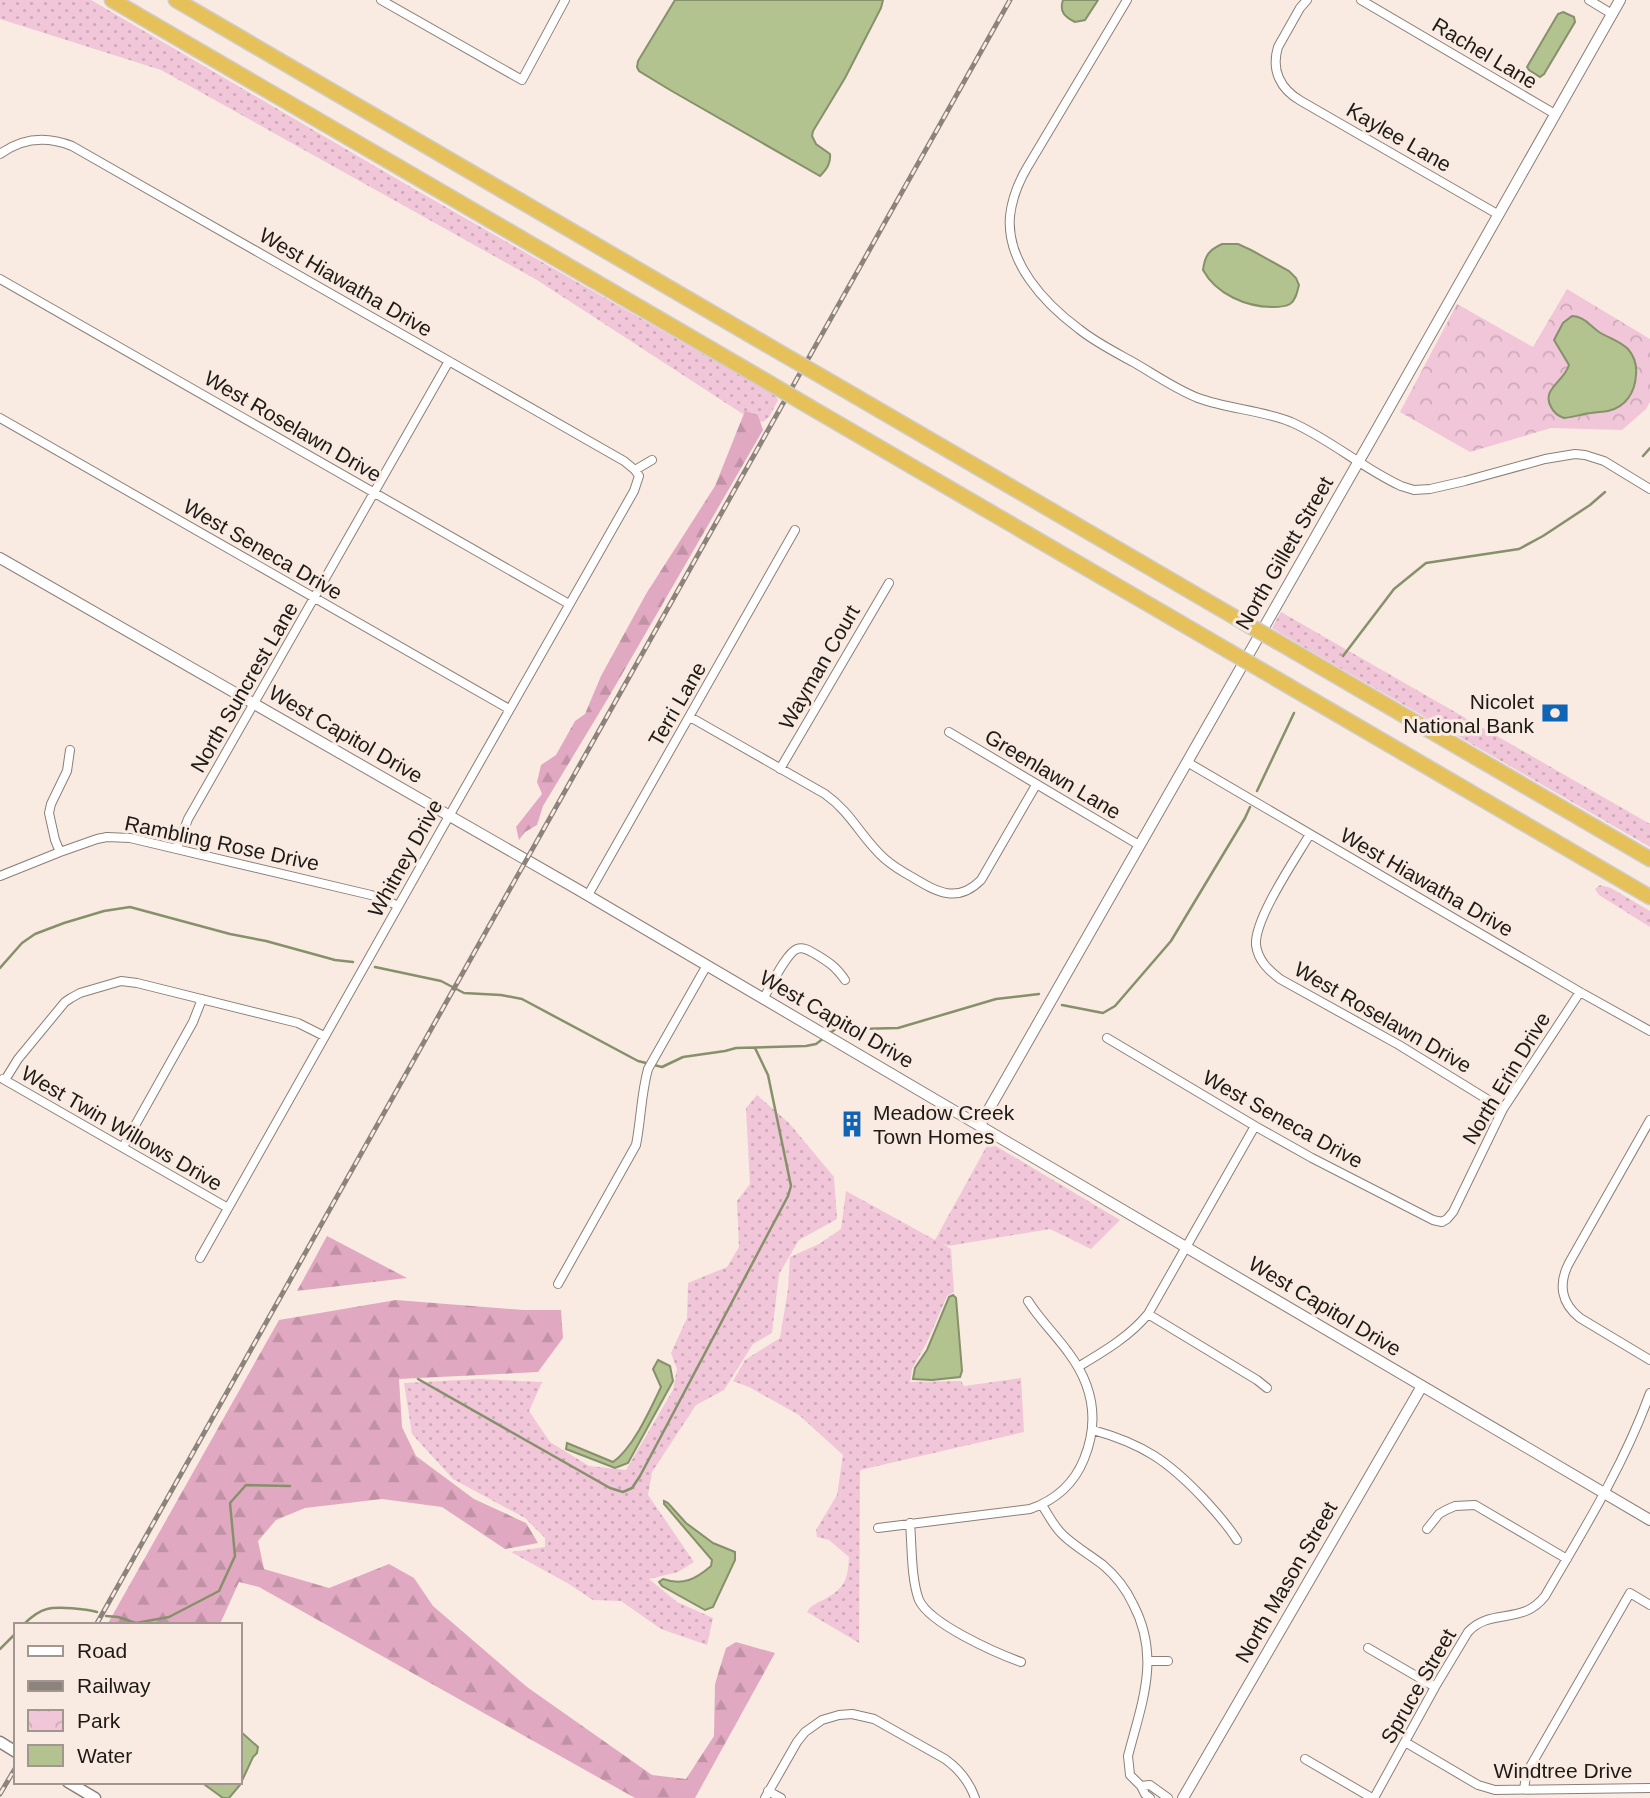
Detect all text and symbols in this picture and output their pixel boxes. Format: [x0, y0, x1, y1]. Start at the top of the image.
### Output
street label: Rachel Lane [1429, 13, 1541, 93]
street label: Kaylee Lane [1343, 98, 1455, 176]
street label: West Hiawatha Drive [256, 223, 436, 341]
street label: West Roselawn Drive [200, 366, 386, 486]
street label: North Gillett Street [1231, 472, 1337, 634]
street label: West Seneca Drive [180, 494, 346, 604]
street label: North Suncrest Lane [186, 598, 302, 776]
street label: Wayman Court [774, 601, 864, 733]
street label: Terri Lane [644, 658, 710, 750]
street label: West Capitol Drive [265, 681, 427, 787]
place label: Nicolet National Bank [1403, 690, 1534, 737]
bank icon: Nicolet National Bank [1540, 698, 1570, 728]
street label: Greenlawn Lane [981, 724, 1125, 824]
street label: Whitney Drive [363, 795, 447, 921]
street label: Rambling Rose Drive [123, 811, 321, 875]
street label: West Hiawatha Drive [1337, 823, 1517, 941]
street label: West Roselawn Drive [1290, 957, 1476, 1077]
street label: West Capitol Drive [756, 966, 918, 1072]
street label: North Erin Drive [1458, 1008, 1554, 1148]
street label: West Twin Willows Drive [18, 1061, 226, 1195]
street label: West Seneca Drive [1199, 1065, 1367, 1173]
place label: Meadow Creek Town Homes [873, 1101, 1015, 1148]
building icon: Meadow Creek Town Homes [837, 1109, 867, 1139]
street label: West Capitol Drive [1245, 1251, 1405, 1361]
street label: North Mason Street [1231, 1497, 1342, 1667]
legend [14, 1623, 242, 1784]
street label: Spruce Street [1376, 1625, 1460, 1747]
text: Road [77, 1639, 127, 1662]
text: Railway [77, 1674, 151, 1697]
text: Park [77, 1709, 121, 1732]
text: Water [77, 1744, 132, 1767]
street label: Windtree Drive [1494, 1759, 1632, 1782]

